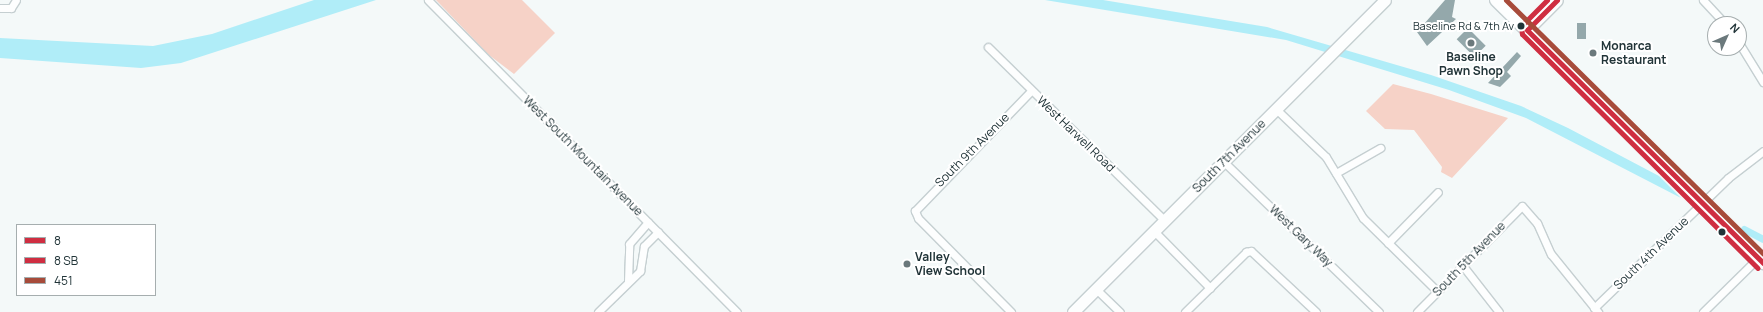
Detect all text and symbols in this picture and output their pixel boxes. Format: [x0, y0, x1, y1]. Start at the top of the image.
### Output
north arrow [1707, 16, 1747, 56]
place label: Baseline Rd & 7th Av [1413, 19, 1514, 33]
text: N [1727, 20, 1743, 36]
marker: Baseline Rd & 7th Av [1516, 21, 1526, 31]
marker: Baseline Pawn Shop [1466, 38, 1476, 48]
place label: Monarca Restaurant [1601, 39, 1667, 67]
marker: Monarca Restaurant [1588, 48, 1598, 58]
place label: Baseline Pawn Shop [1439, 50, 1503, 78]
street label: West South Mountain Avenue [520, 93, 646, 219]
street label: West Harwell Road [1034, 93, 1118, 175]
street label: South 9th Avenue [932, 110, 1012, 190]
street label: South 7th Avenue [1189, 116, 1269, 196]
street label: West Gary Way [1266, 202, 1336, 270]
street label: South 4th Avenue [1611, 214, 1691, 292]
street label: South 5th Avenue [1430, 219, 1508, 299]
legend [16, 224, 156, 296]
unlabelled marker [1717, 227, 1727, 237]
text: 8 [54, 232, 61, 249]
place label: Valley View School [915, 250, 985, 278]
text: 8 SB [54, 252, 78, 269]
marker: Valley View School [902, 259, 912, 269]
text: 451 [54, 272, 73, 289]

